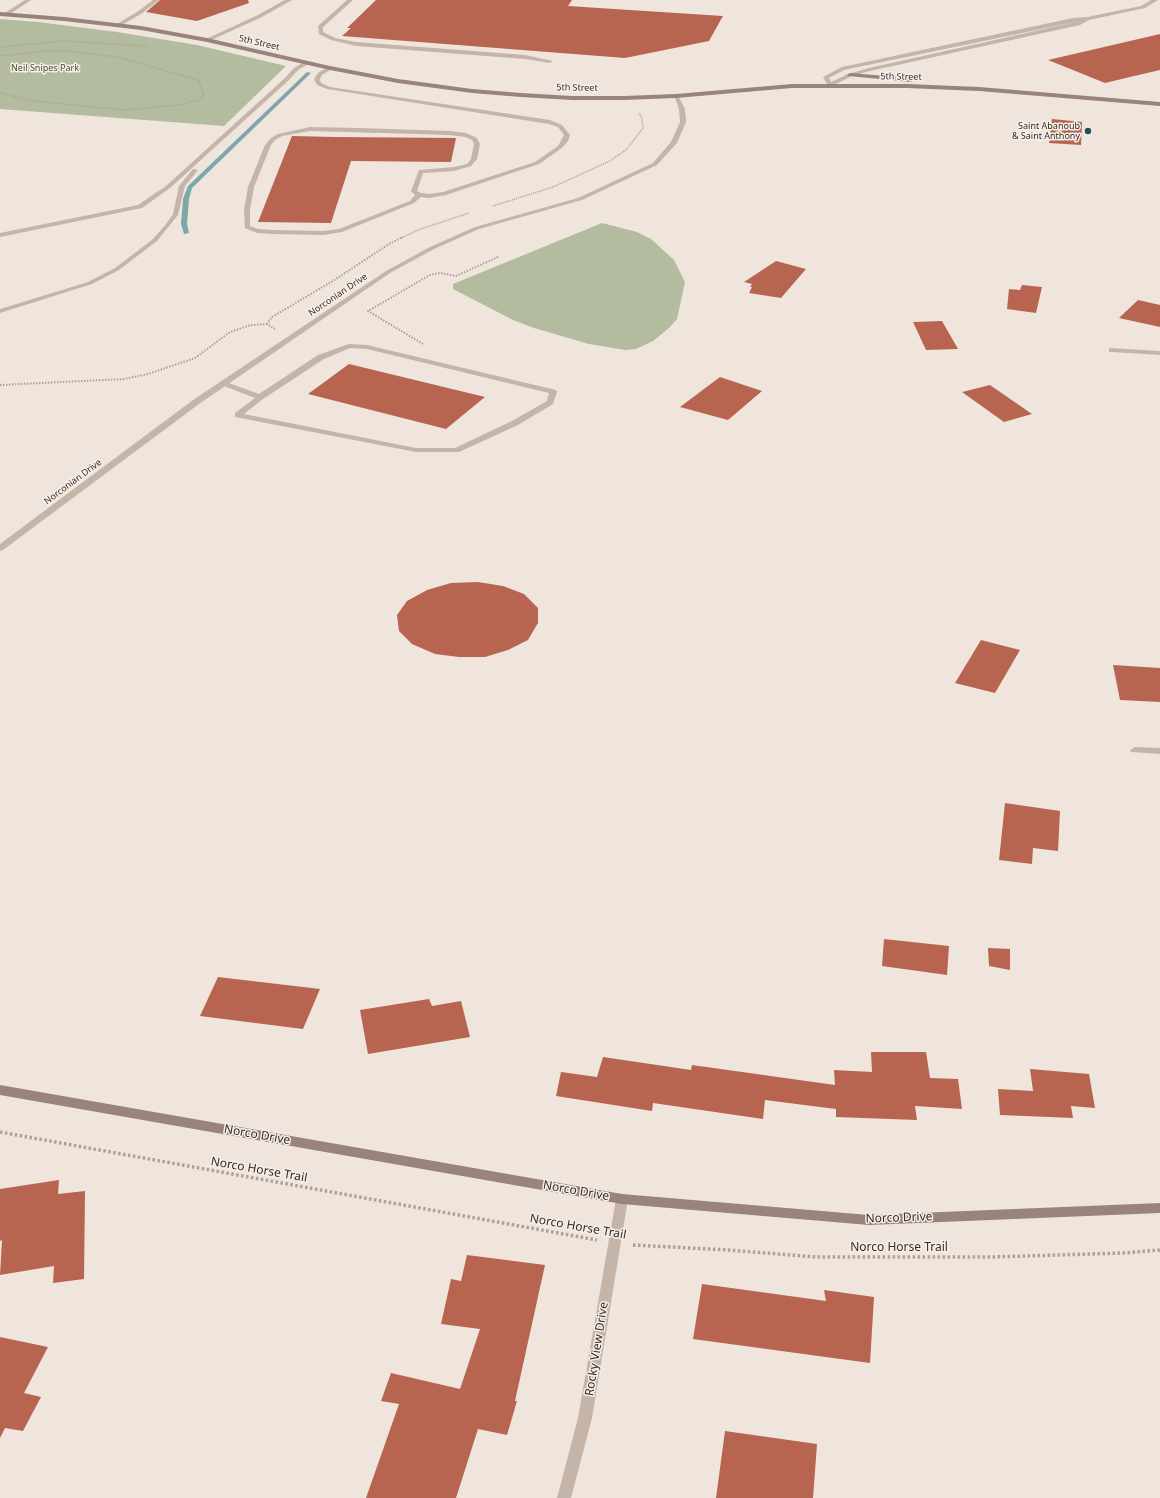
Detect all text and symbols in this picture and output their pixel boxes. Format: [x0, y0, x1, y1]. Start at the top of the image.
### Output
street label: 5th Street [238, 33, 280, 53]
park label: Neil Snipes Park [11, 63, 79, 73]
street label: 5th Street [880, 71, 922, 83]
street label: 5th Street [556, 82, 598, 94]
place label: Saint Abanoub & Saint Anthony [1012, 121, 1080, 142]
marker: Saint Abanoub & Saint Anthony [1083, 126, 1093, 136]
street label: Norconian Drive [307, 271, 369, 319]
street label: Norconian Drive [42, 457, 104, 507]
street label: Norco Drive [223, 1122, 291, 1148]
street label: Norco Horse Trail [210, 1154, 308, 1186]
street label: Norco Drive [542, 1178, 610, 1204]
street label: Norco Drive [865, 1210, 933, 1226]
street label: Norco Horse Trail [529, 1211, 627, 1243]
street label: Norco Horse Trail [850, 1241, 948, 1255]
street label: Rocky View Drive [582, 1301, 612, 1397]

